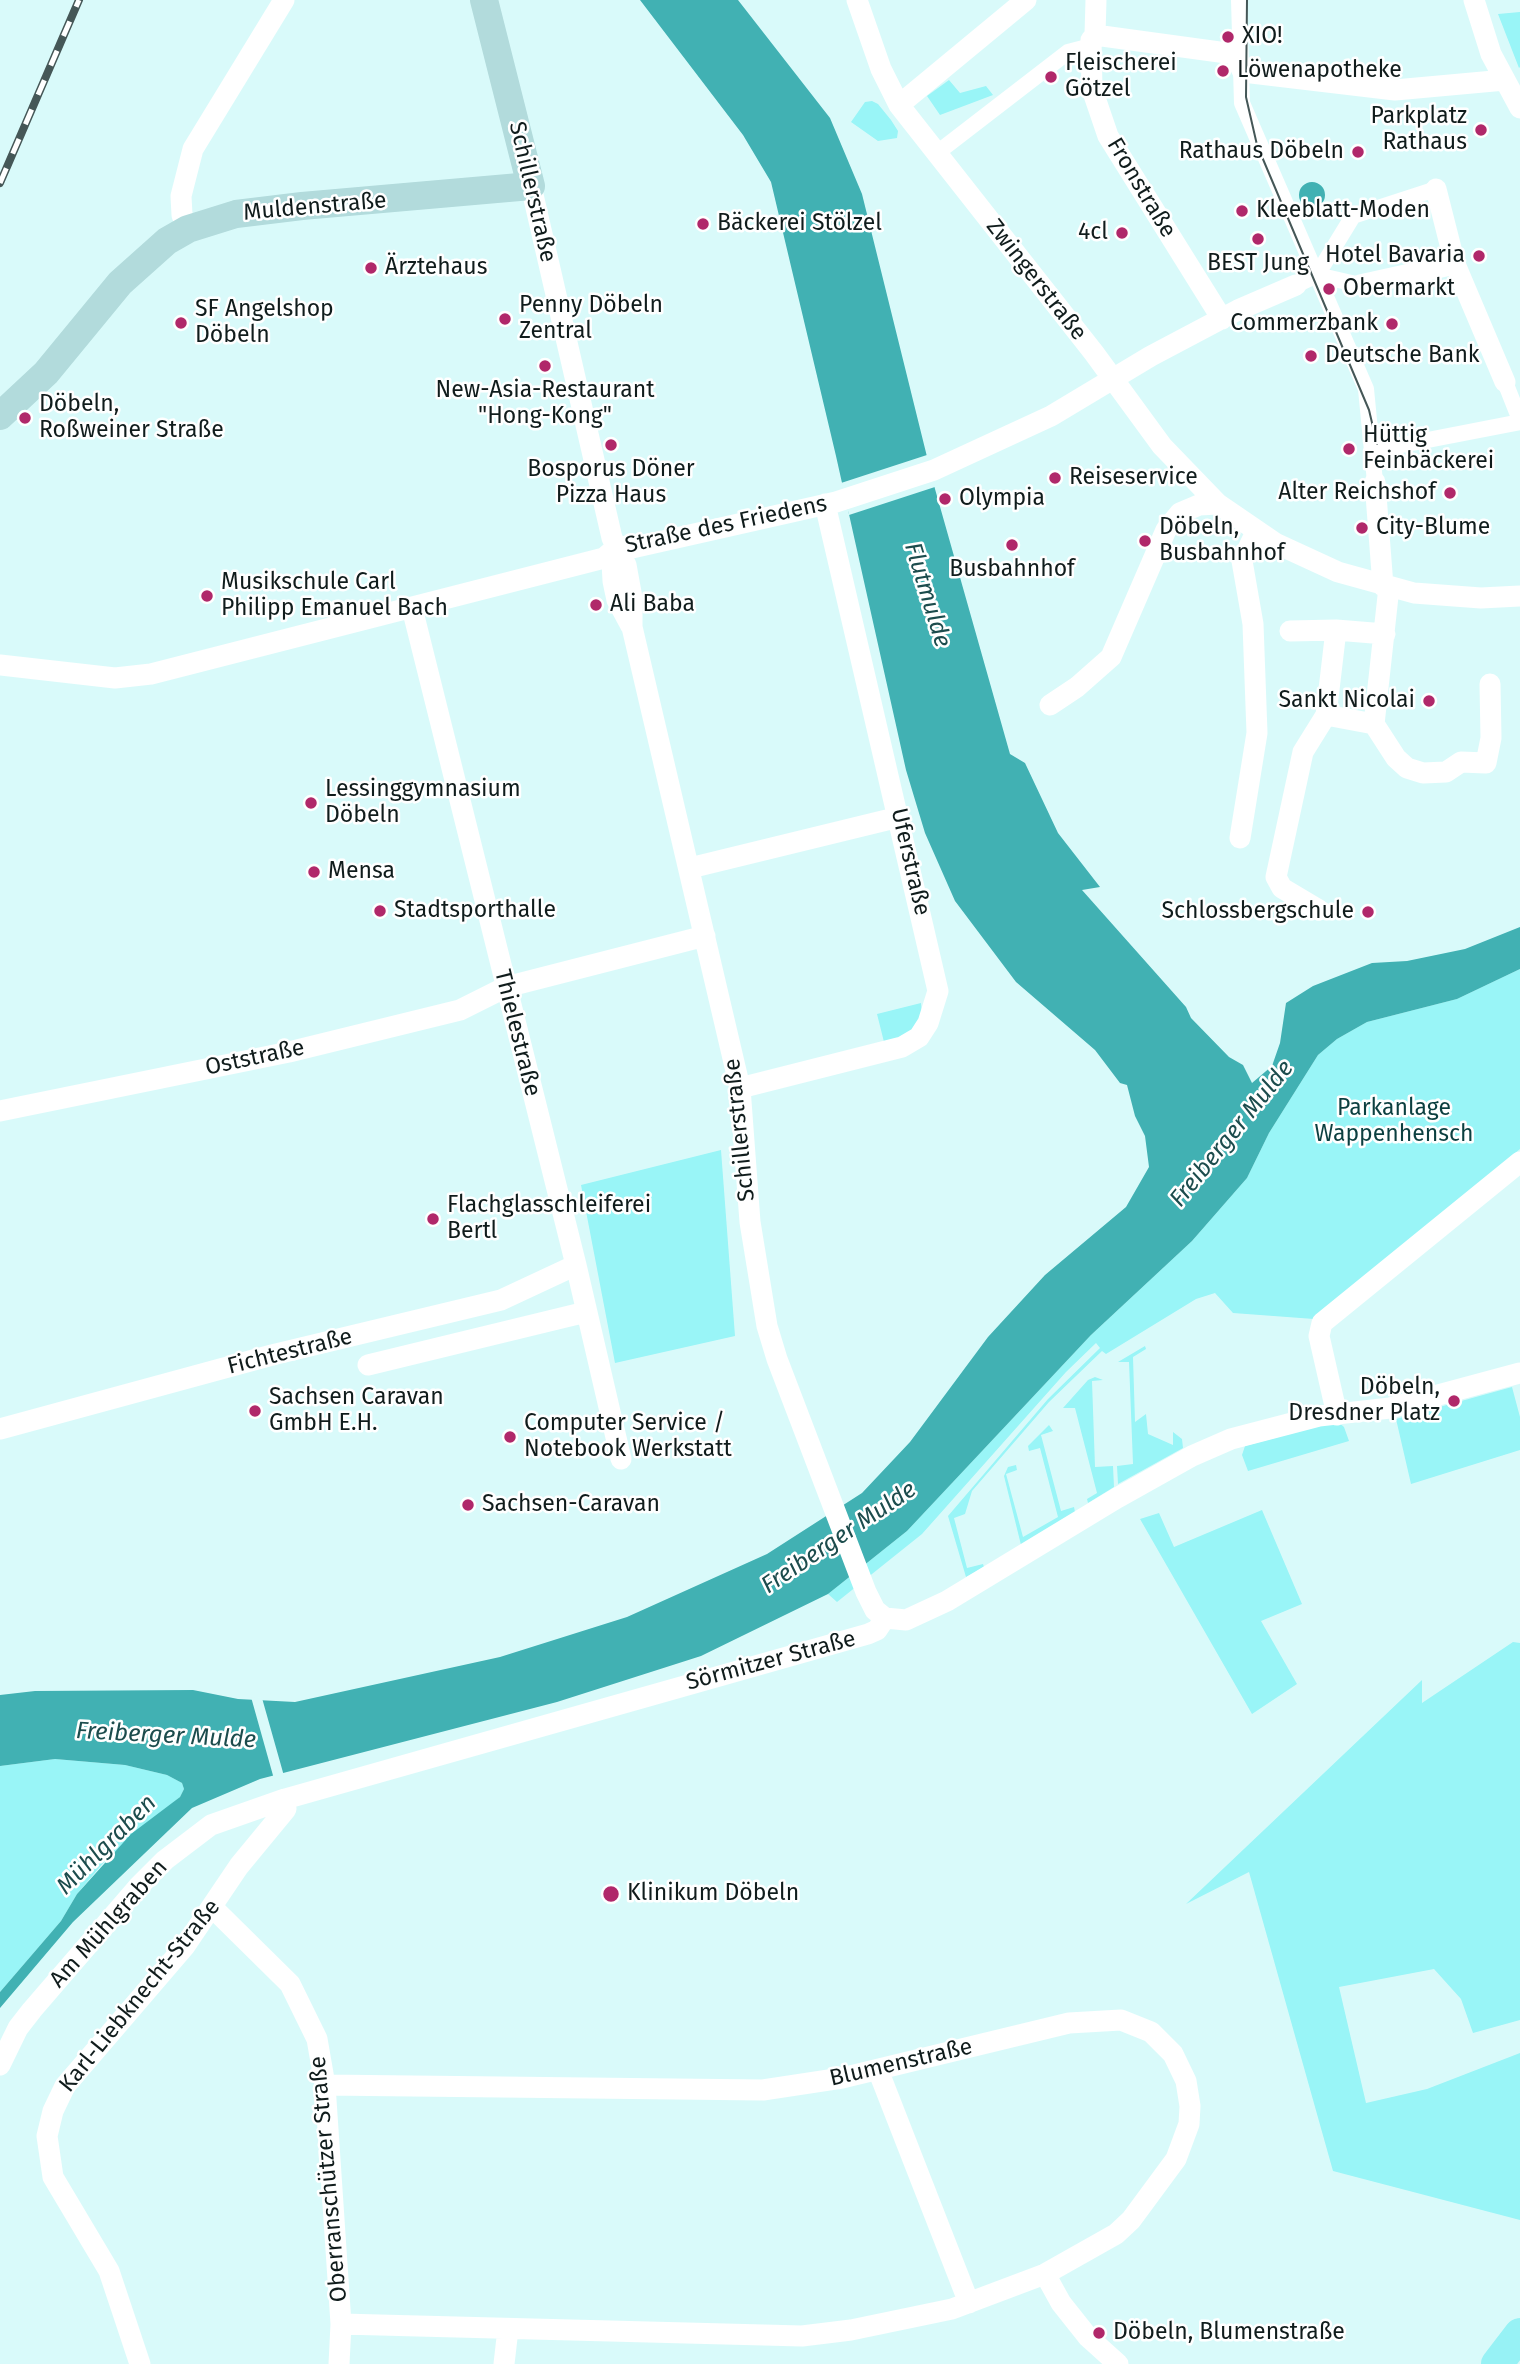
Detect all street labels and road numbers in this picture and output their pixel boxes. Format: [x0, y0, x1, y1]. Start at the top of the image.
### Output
street label: Schillerstraße [502, 119, 562, 265]
street label: Fronstraße [1100, 133, 1182, 243]
street label: Muldenstraße [242, 187, 388, 227]
street label: Zwingerstraße [980, 214, 1092, 346]
street label: Straße des Friedens [623, 490, 829, 560]
street label: Uferstraße [884, 806, 936, 918]
street label: Thielestraße [488, 967, 546, 1099]
street label: Oststraße [203, 1034, 307, 1082]
street label: Schillerstraße [719, 1057, 761, 1203]
street label: Fichtestraße [225, 1323, 355, 1381]
street label: Sörmitzer Straße [683, 1625, 859, 1697]
street label: Am Mühlgraben [44, 1854, 174, 1994]
street label: Karl-Liebknecht-Straße [54, 1894, 226, 2098]
street label: Blumenstraße [827, 2033, 975, 2093]
street label: Oberranschützer Straße [304, 2055, 354, 2303]

